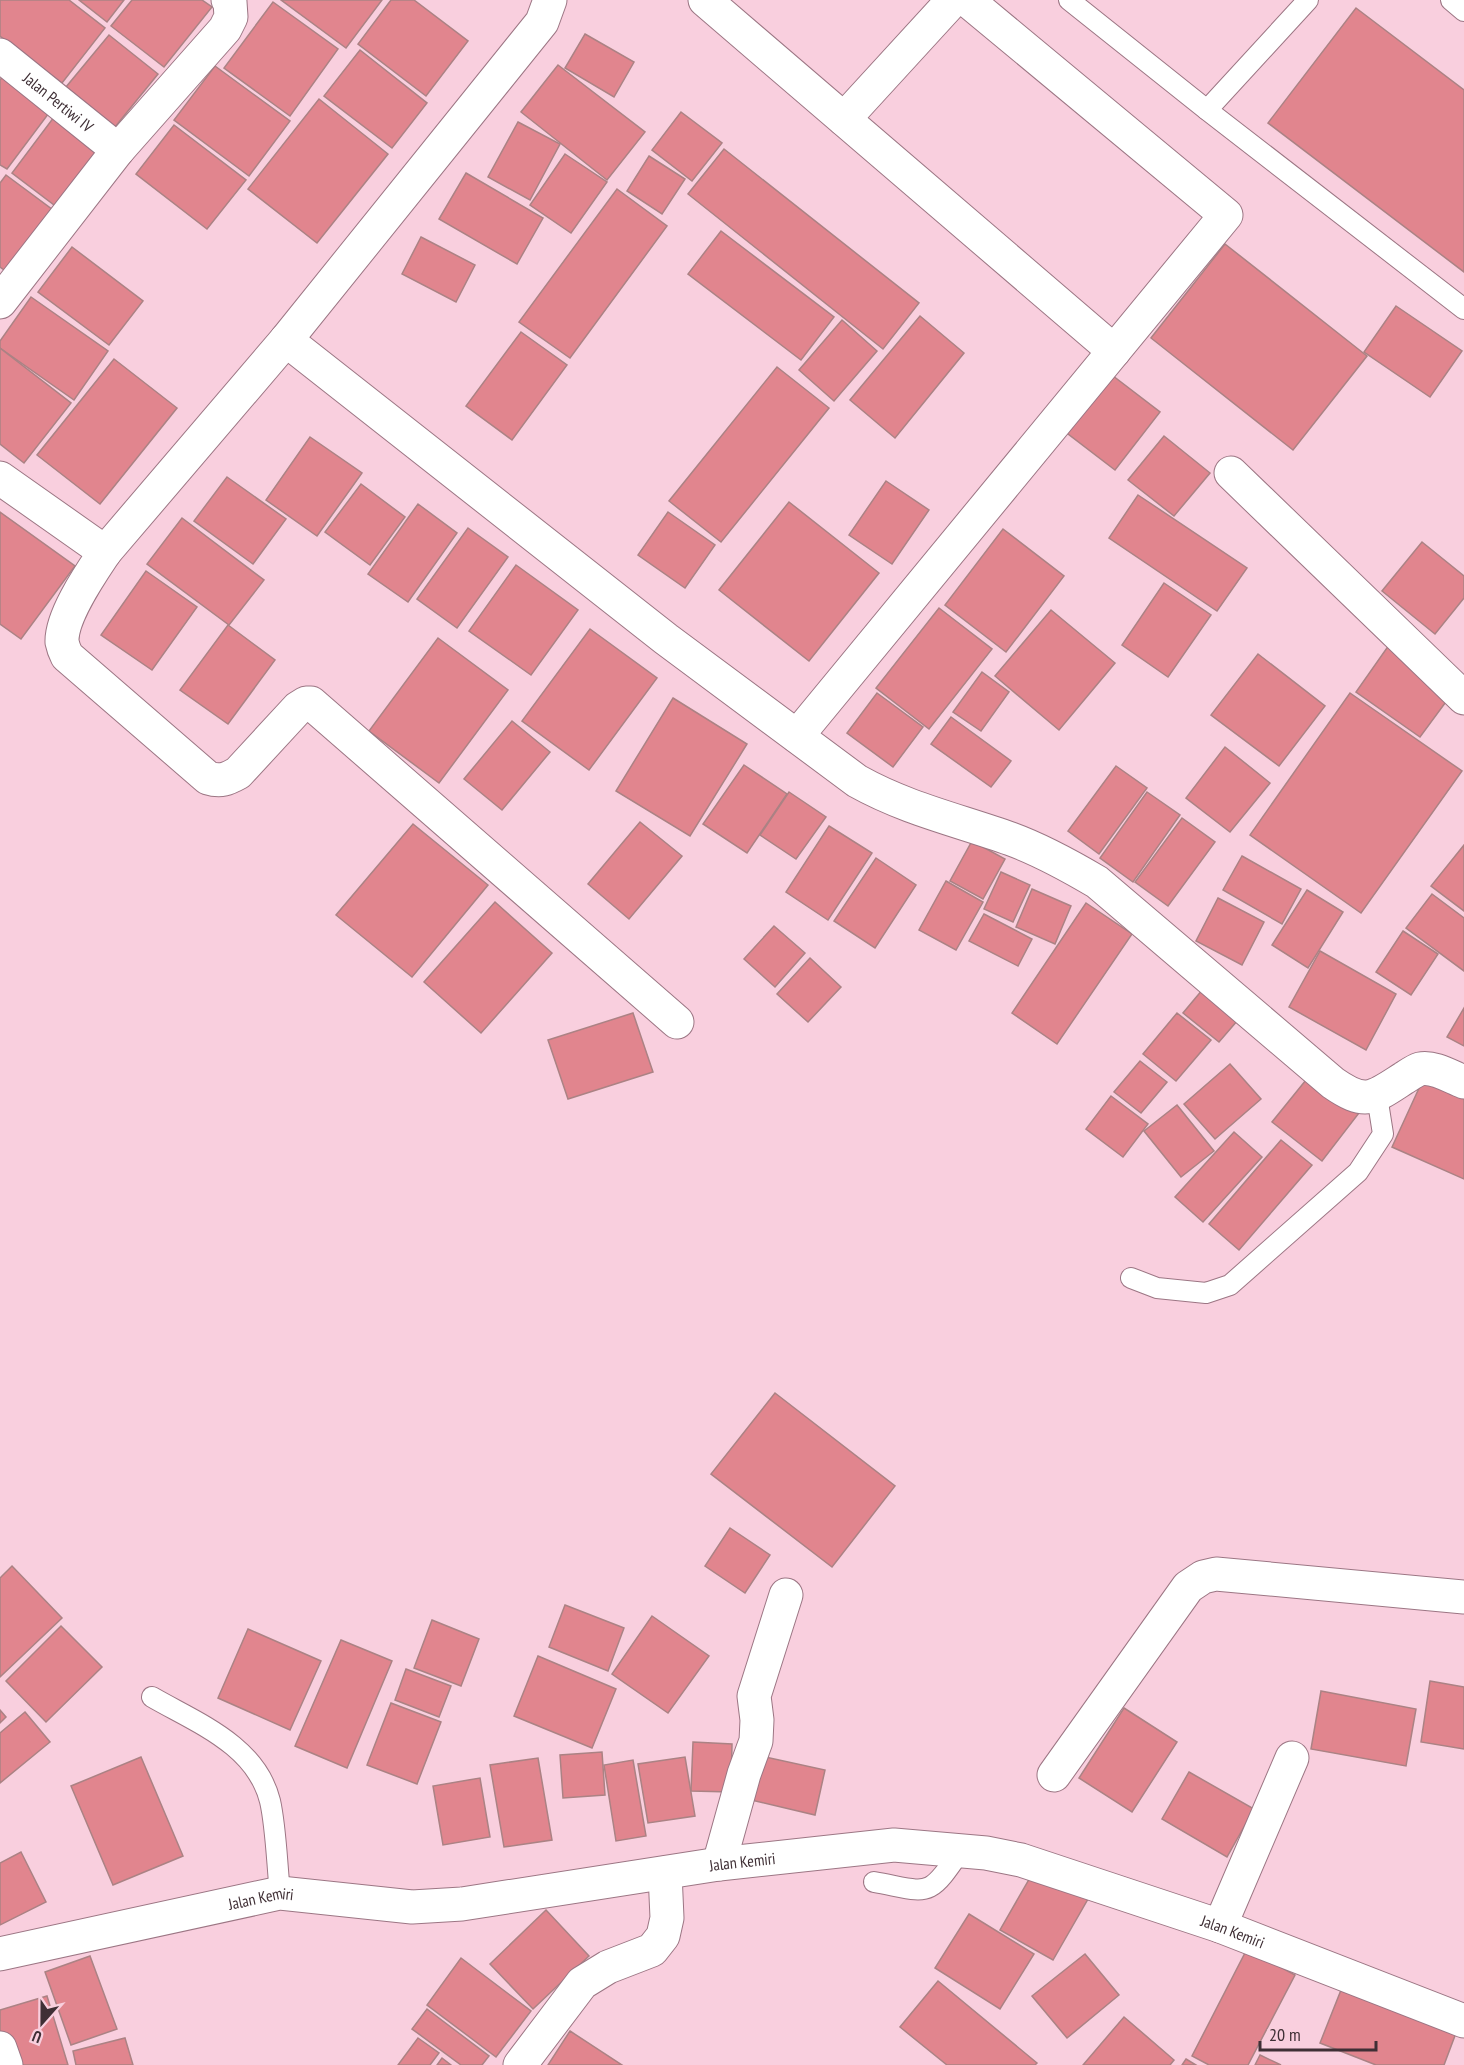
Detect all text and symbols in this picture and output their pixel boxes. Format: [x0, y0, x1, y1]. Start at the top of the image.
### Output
street label: Jalan Pertiwi IV [19, 67, 98, 137]
street label: Jalan Kemiri [707, 1848, 777, 1876]
street label: Jalan Kemiri [225, 1883, 295, 1914]
street label: Jalan Kemiri [1197, 1910, 1267, 1952]
north arrow [12, 1993, 72, 2053]
scale bar [1260, 2014, 1376, 2052]
text: 20 m [1269, 2023, 1301, 2046]
text: U [29, 2026, 44, 2048]

